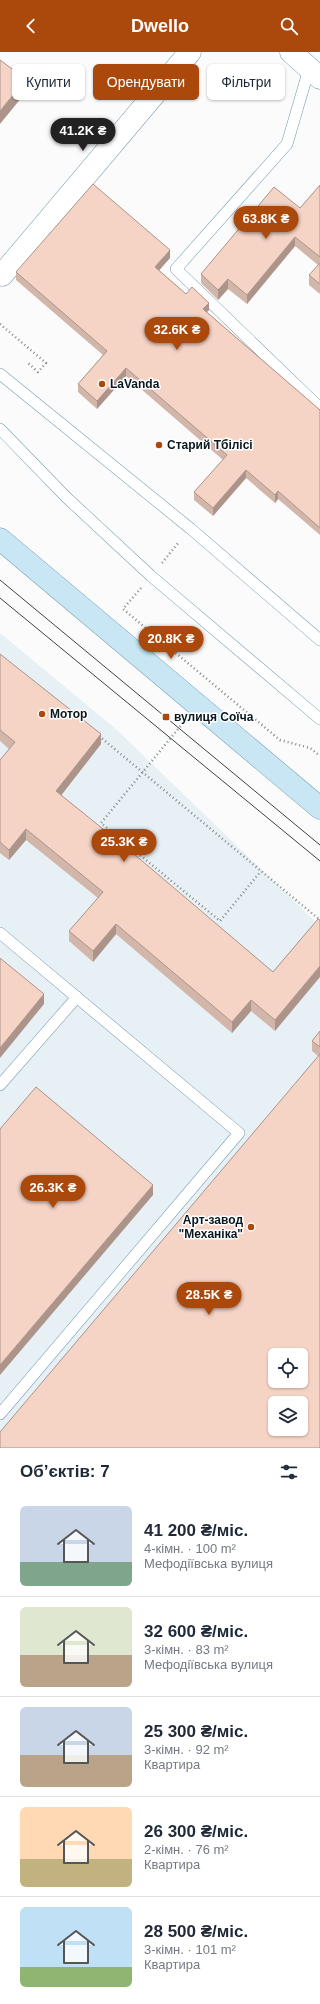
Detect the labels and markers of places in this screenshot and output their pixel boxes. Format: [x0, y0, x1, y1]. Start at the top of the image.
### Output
pin: 41.2K ₴ [46, 118, 120, 152]
pin: 63.8K ₴ [229, 206, 303, 240]
pin: 32.6K ₴ [140, 317, 214, 351]
place label: LaVanda [110, 377, 160, 391]
marker: LaVanda [97, 379, 107, 389]
place label: Старий Тбілісі [167, 438, 253, 452]
marker: Старий Тбілісі [154, 440, 164, 450]
pin: 20.8K ₴ [134, 626, 208, 660]
place label: Мотор [50, 707, 87, 721]
marker: Мотор [37, 709, 47, 719]
place label: вулиця Соїча [174, 710, 254, 724]
marker: вулиця Соїча [161, 712, 171, 722]
pin: 25.3K ₴ [87, 829, 161, 863]
pin: 26.3K ₴ [16, 1175, 90, 1209]
place label: Арт-завод "Механіка" [179, 1213, 243, 1241]
marker: Арт-завод "Механіка" [246, 1222, 256, 1232]
pin: 28.5K ₴ [172, 1282, 246, 1316]

